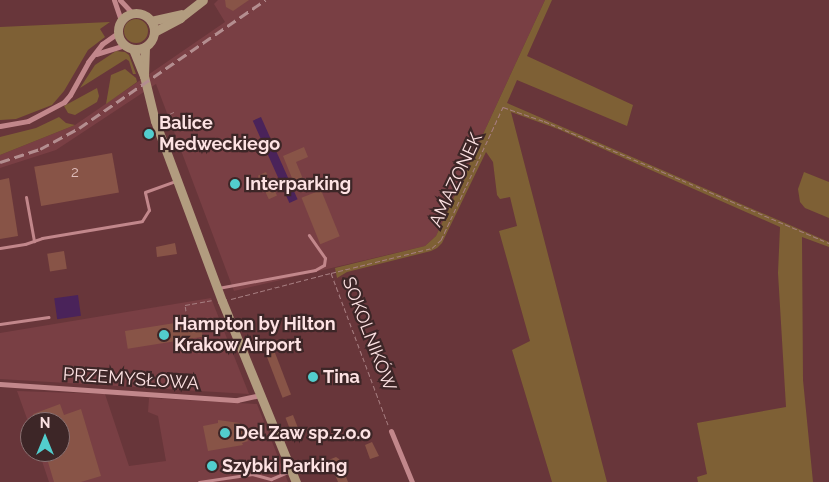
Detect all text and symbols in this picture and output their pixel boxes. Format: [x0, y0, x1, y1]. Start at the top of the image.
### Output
place label: Balice Medweckiego [159, 113, 280, 156]
marker: Balice Medweckiego [143, 128, 155, 140]
street label: AMAZONEK [425, 130, 487, 230]
house number: 2 [71, 164, 79, 182]
place label: Interparking [245, 173, 351, 195]
marker: Interparking [229, 178, 241, 190]
street label: SOKOLNIKÓW [337, 274, 401, 394]
place label: Hampton by Hilton Krakow Airport [174, 314, 336, 356]
marker: Hampton by Hilton Krakow Airport [158, 329, 170, 341]
street label: PRZEMYSŁOWA [62, 363, 200, 395]
place label: Tina [323, 366, 360, 388]
marker: Tina [307, 371, 319, 383]
north arrow [20, 412, 70, 462]
text: N [40, 415, 50, 431]
place label: Del Zaw sp.z.o.o [235, 422, 372, 444]
marker: Del Zaw sp.z.o.o [219, 427, 231, 439]
place label: Szybki Parking [222, 455, 347, 477]
marker: Szybki Parking [206, 460, 218, 472]

